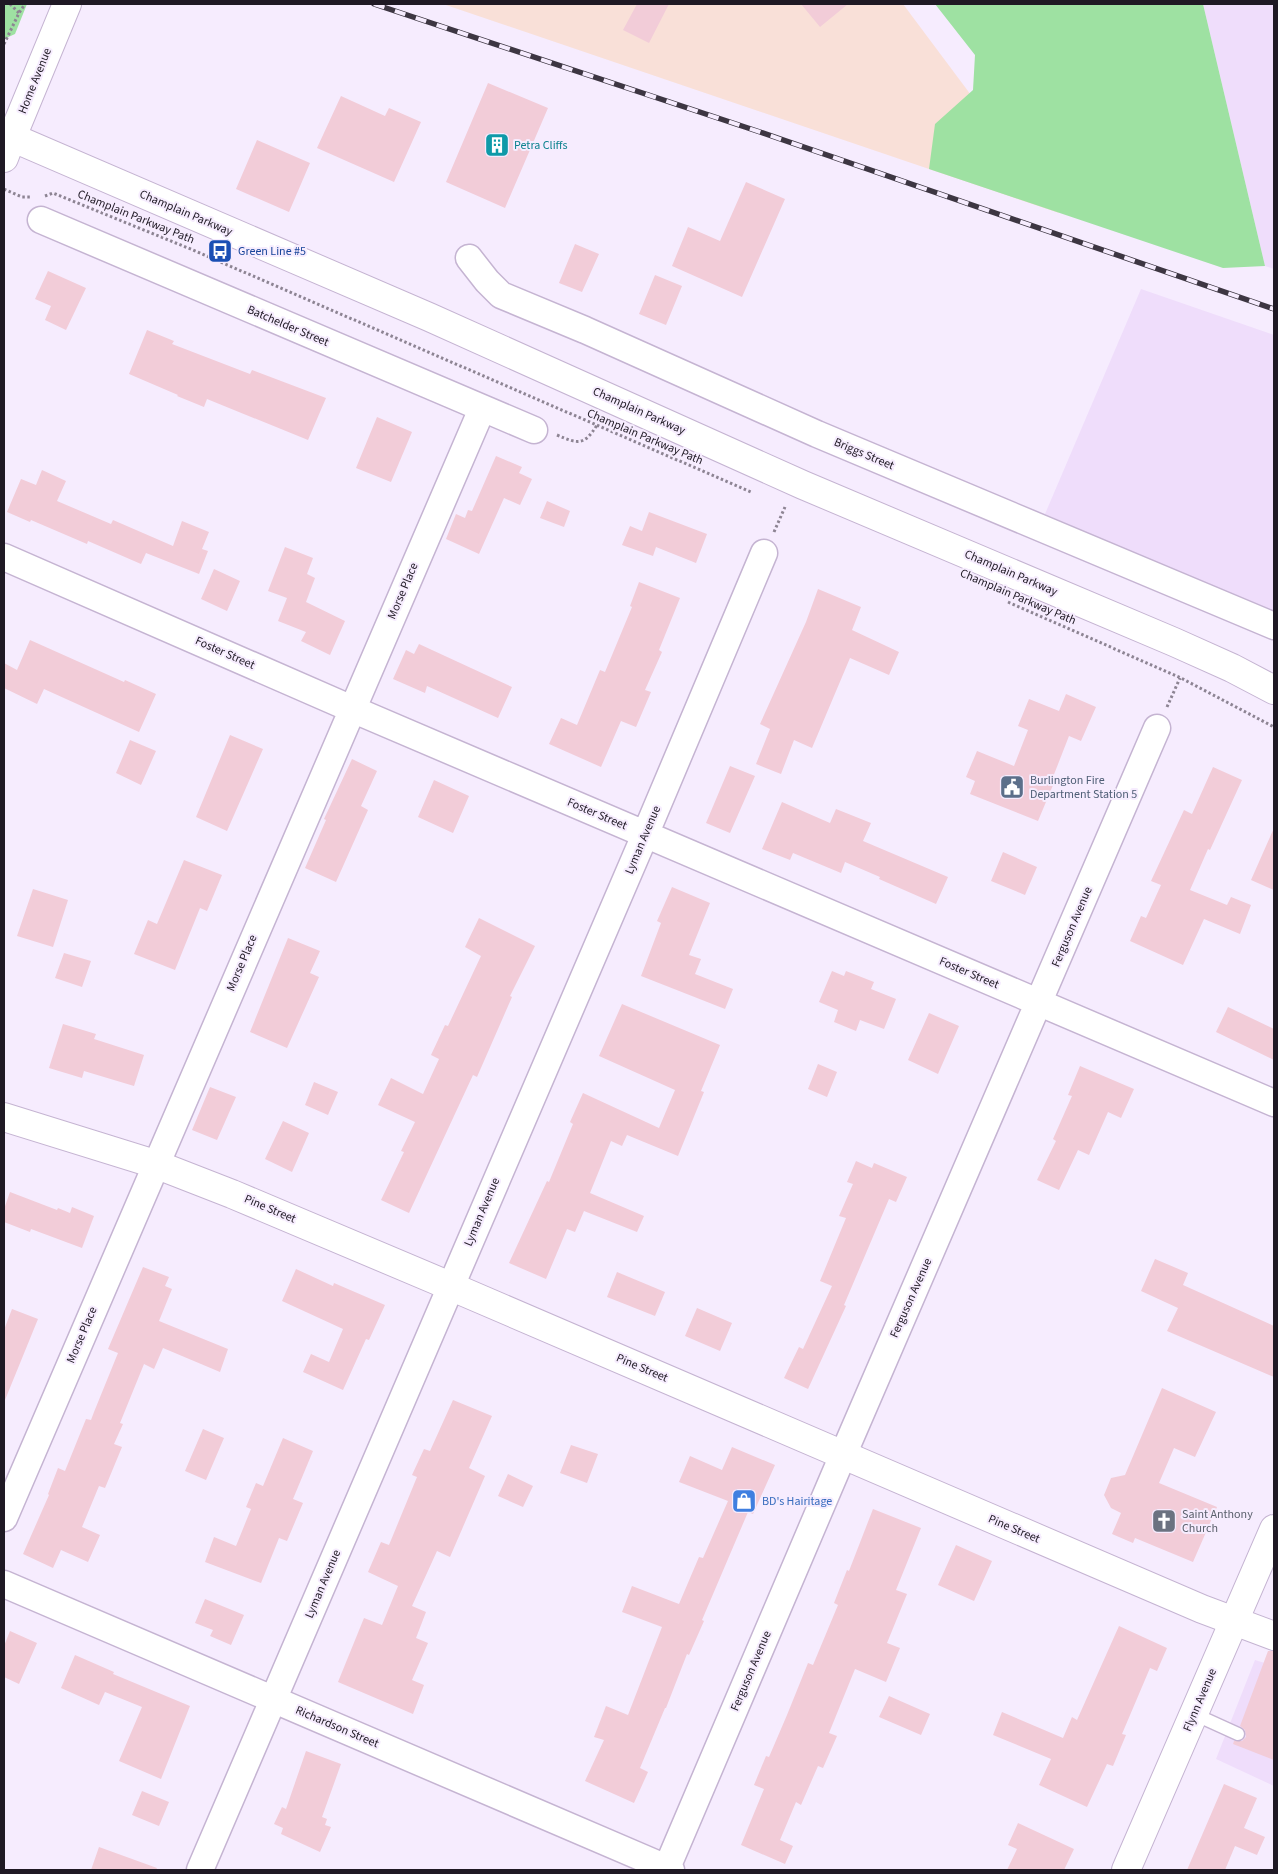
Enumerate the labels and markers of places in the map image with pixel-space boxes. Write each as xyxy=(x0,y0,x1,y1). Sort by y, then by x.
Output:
building icon: Petra Cliffs xyxy=(484,132,510,158)
place label: Petra Cliffs xyxy=(514,137,568,154)
bus stop icon: Green Line #5 xyxy=(207,238,233,264)
place label: Green Line #5 xyxy=(238,243,306,260)
place label: Burlington Fire Department Station 5 xyxy=(1030,772,1137,803)
public building icon: Burlington Fire Department Station 5 xyxy=(999,774,1025,800)
shop icon: BD's Hairitage xyxy=(731,1488,757,1514)
place label: BD's Hairitage xyxy=(762,1493,832,1510)
place label: Saint Anthony Church xyxy=(1182,1506,1253,1537)
church icon: Saint Anthony Church xyxy=(1151,1508,1177,1534)

